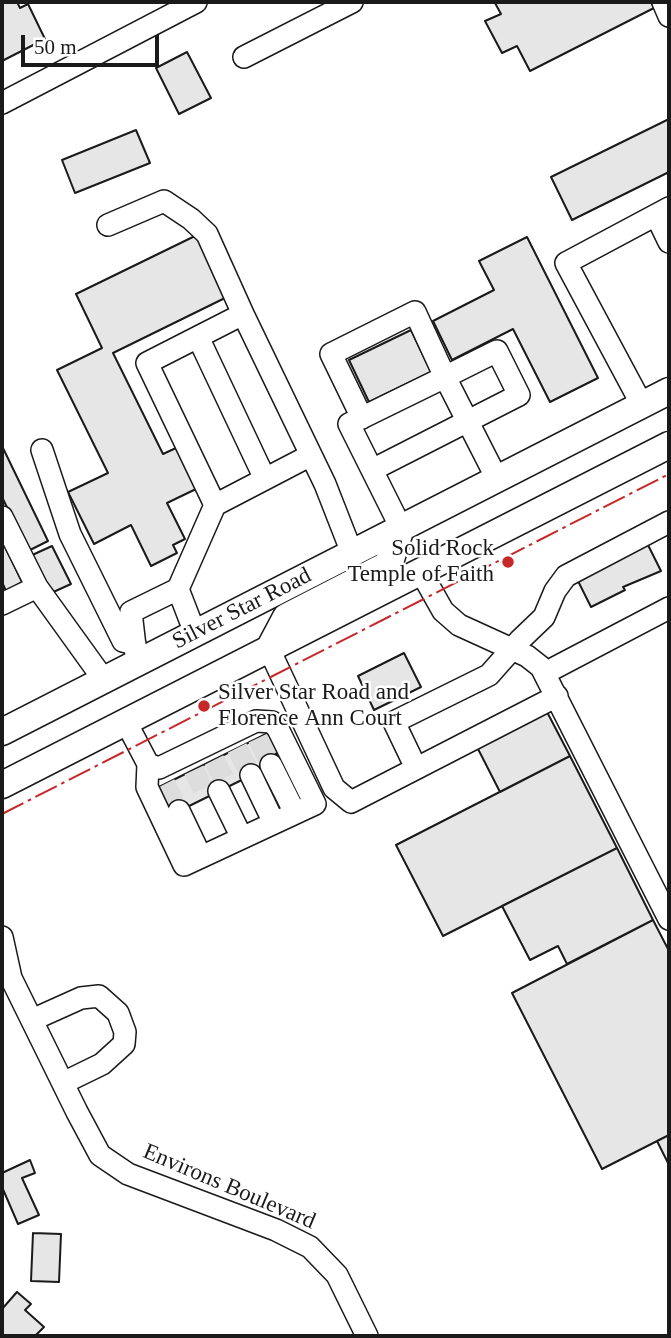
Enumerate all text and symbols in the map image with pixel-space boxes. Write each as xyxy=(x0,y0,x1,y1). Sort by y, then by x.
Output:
scale bar xyxy=(24,21,163,65)
text: 50 m xyxy=(34,35,77,59)
place label: Solid Rock Temple of Faith xyxy=(347,535,494,589)
marker: Solid Rock Temple of Faith xyxy=(500,554,516,570)
street label: Silver Star Road xyxy=(168,562,316,656)
place label: Silver Star Road and Florence Ann Court xyxy=(218,679,409,733)
marker: Silver Star Road and Florence Ann Court xyxy=(196,698,212,714)
street label: Environs Boulevard xyxy=(139,1138,319,1236)

